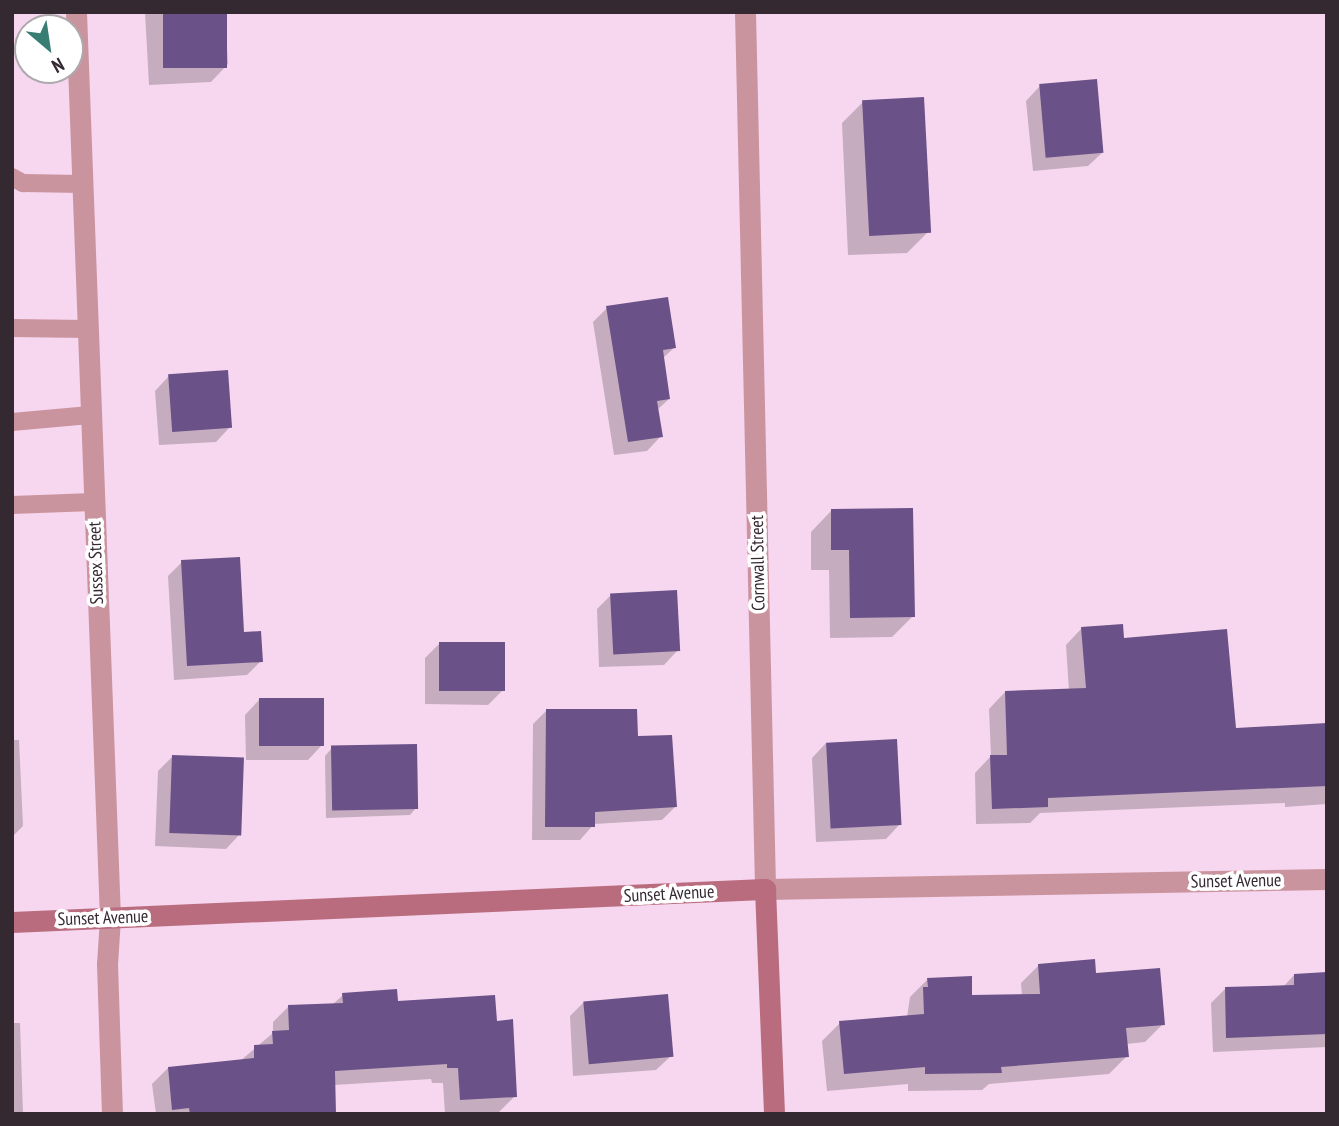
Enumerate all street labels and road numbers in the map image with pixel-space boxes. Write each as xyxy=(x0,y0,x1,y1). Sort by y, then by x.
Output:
street label: Cornwall Street xyxy=(746,515,770,611)
street label: Sussex Street xyxy=(84,521,108,605)
street label: Sunset Avenue xyxy=(1190,869,1282,893)
street label: Sunset Avenue xyxy=(623,881,715,907)
street label: Sunset Avenue xyxy=(57,906,149,930)

